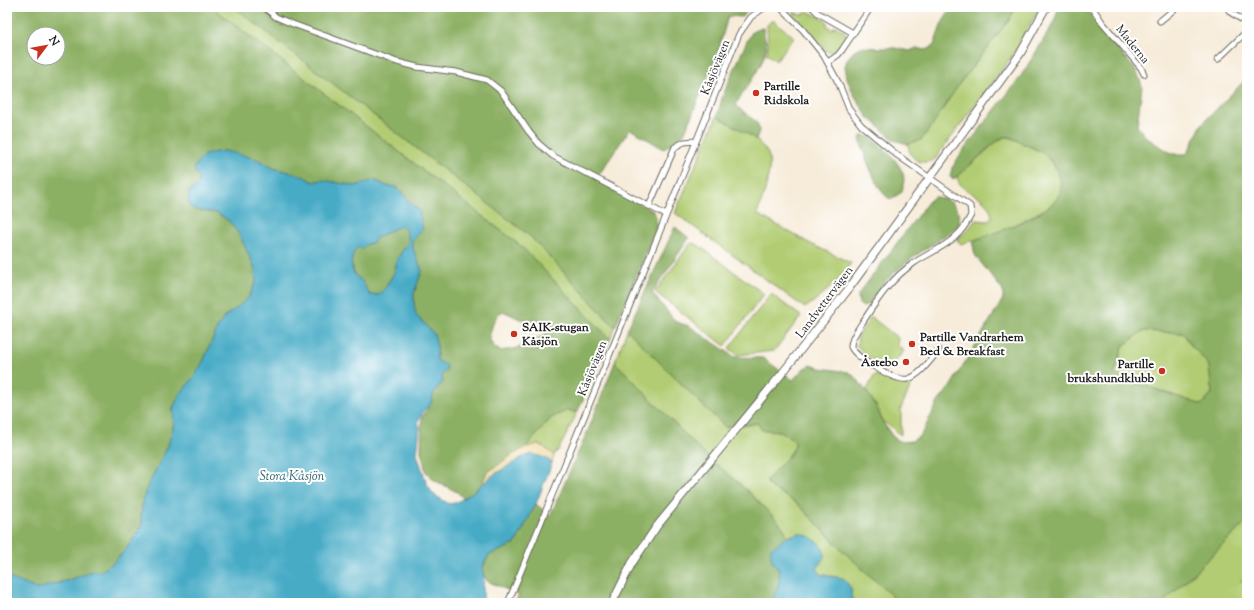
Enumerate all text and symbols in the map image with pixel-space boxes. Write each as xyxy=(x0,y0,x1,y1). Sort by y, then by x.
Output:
street label: Maderna xyxy=(1111,21,1154,68)
north arrow xyxy=(26,26,66,66)
text: N xyxy=(44,32,63,49)
street label: Kåsjövägen xyxy=(697,37,735,98)
place label: Partille Ridskola xyxy=(763,78,810,110)
marker: Partille Ridskola xyxy=(751,88,761,98)
street label: Landvettervägen xyxy=(792,263,858,342)
place label: SAIK-stugan Kåsjön xyxy=(521,319,590,351)
marker: SAIK-stugan Kåsjön xyxy=(509,329,519,339)
place label: Partille Vandrarhem Bed & Breakfast xyxy=(919,329,1024,361)
street label: Kåsjövägen xyxy=(574,338,612,399)
marker: Partille Vandrarhem Bed & Breakfast xyxy=(907,339,917,349)
place label: Åstebo xyxy=(860,354,898,372)
place label: Partille brukshundklubb xyxy=(1066,356,1154,388)
marker: Åstebo xyxy=(901,357,911,367)
marker: Partille brukshundklubb xyxy=(1157,366,1167,376)
water label: Stora Kåsjön xyxy=(260,468,325,486)

